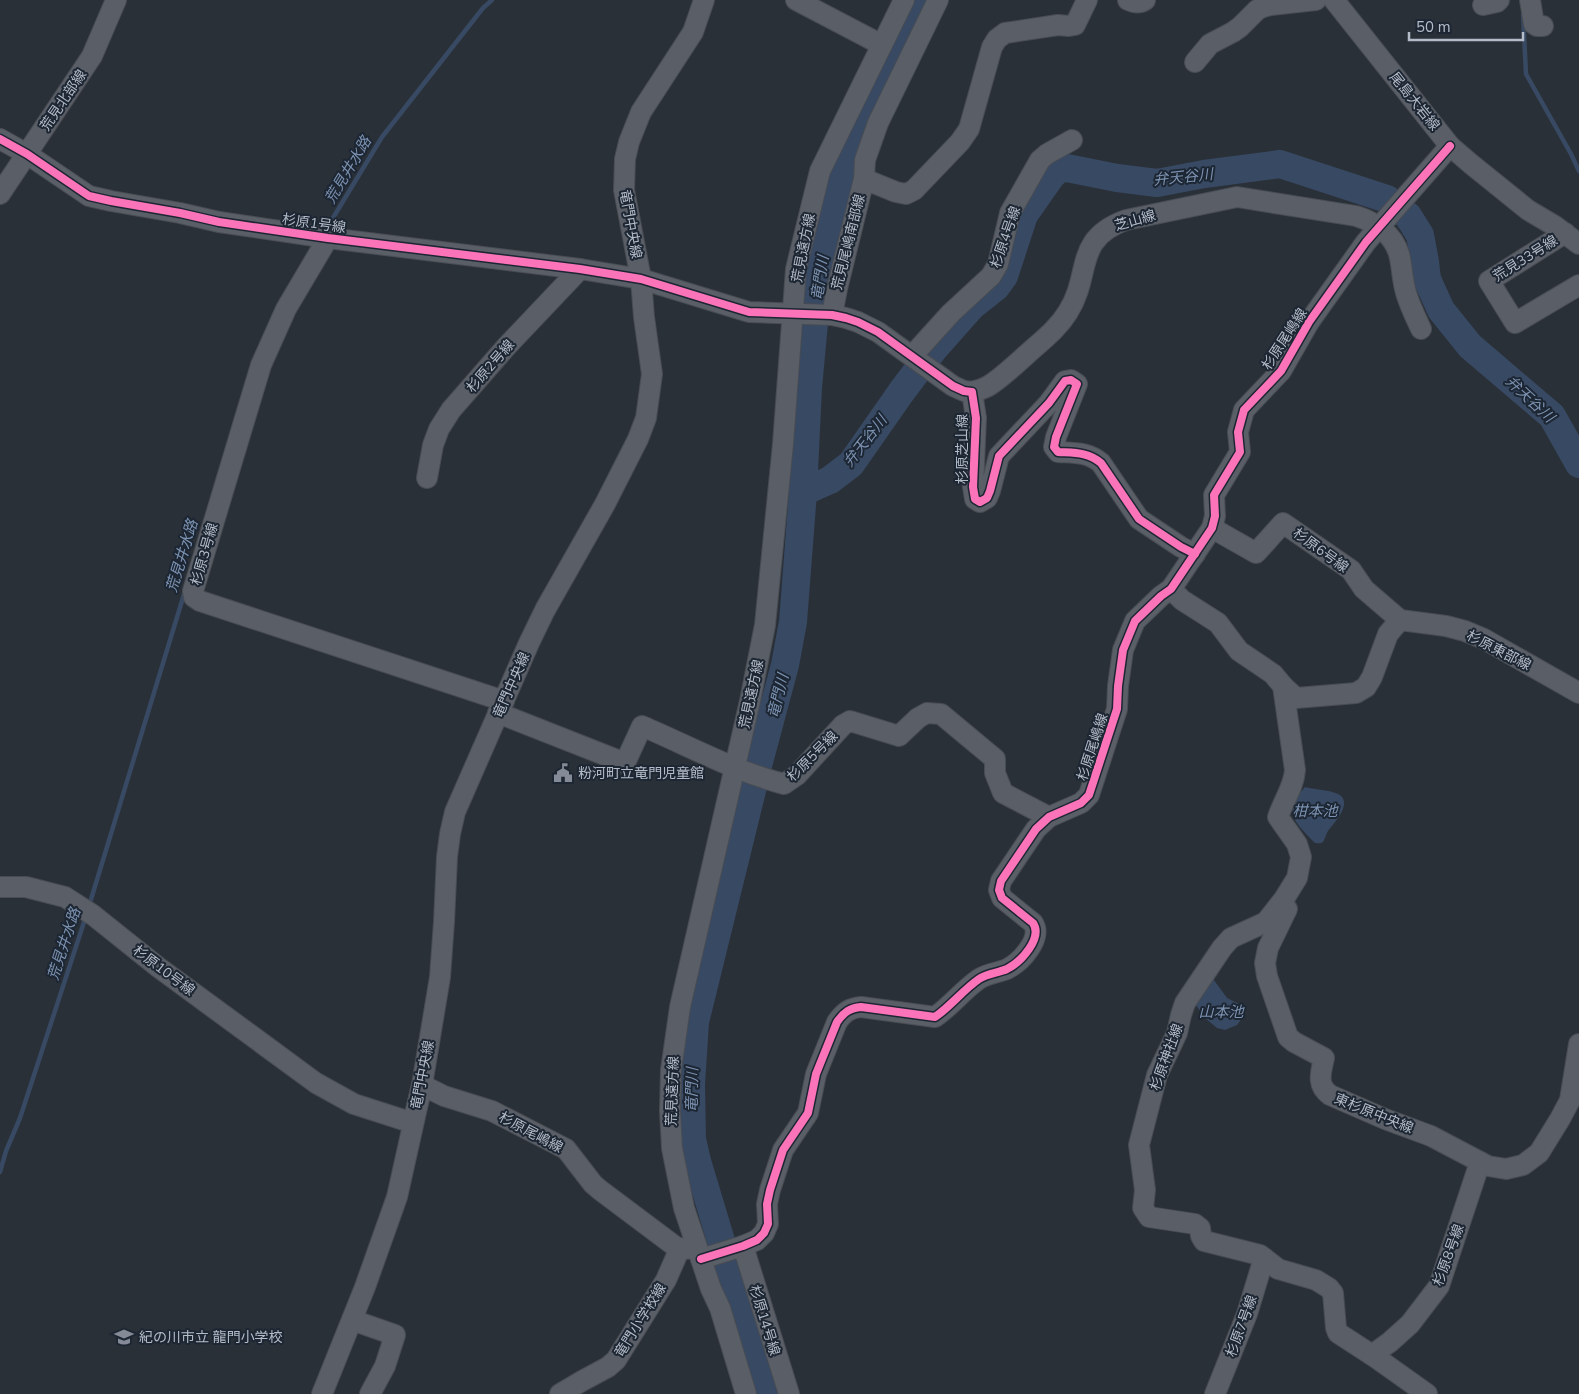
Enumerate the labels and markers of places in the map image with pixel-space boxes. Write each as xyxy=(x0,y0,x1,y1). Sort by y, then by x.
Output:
public building icon: 粉河町立竜門児童館 xyxy=(552,762,574,784)
place label: 粉河町立竜門児童館 xyxy=(578,764,704,783)
school or university icon: 紀の川市立 龍門小学校 xyxy=(113,1326,135,1348)
place label: 紀の川市立 龍門小学校 xyxy=(139,1328,283,1347)

